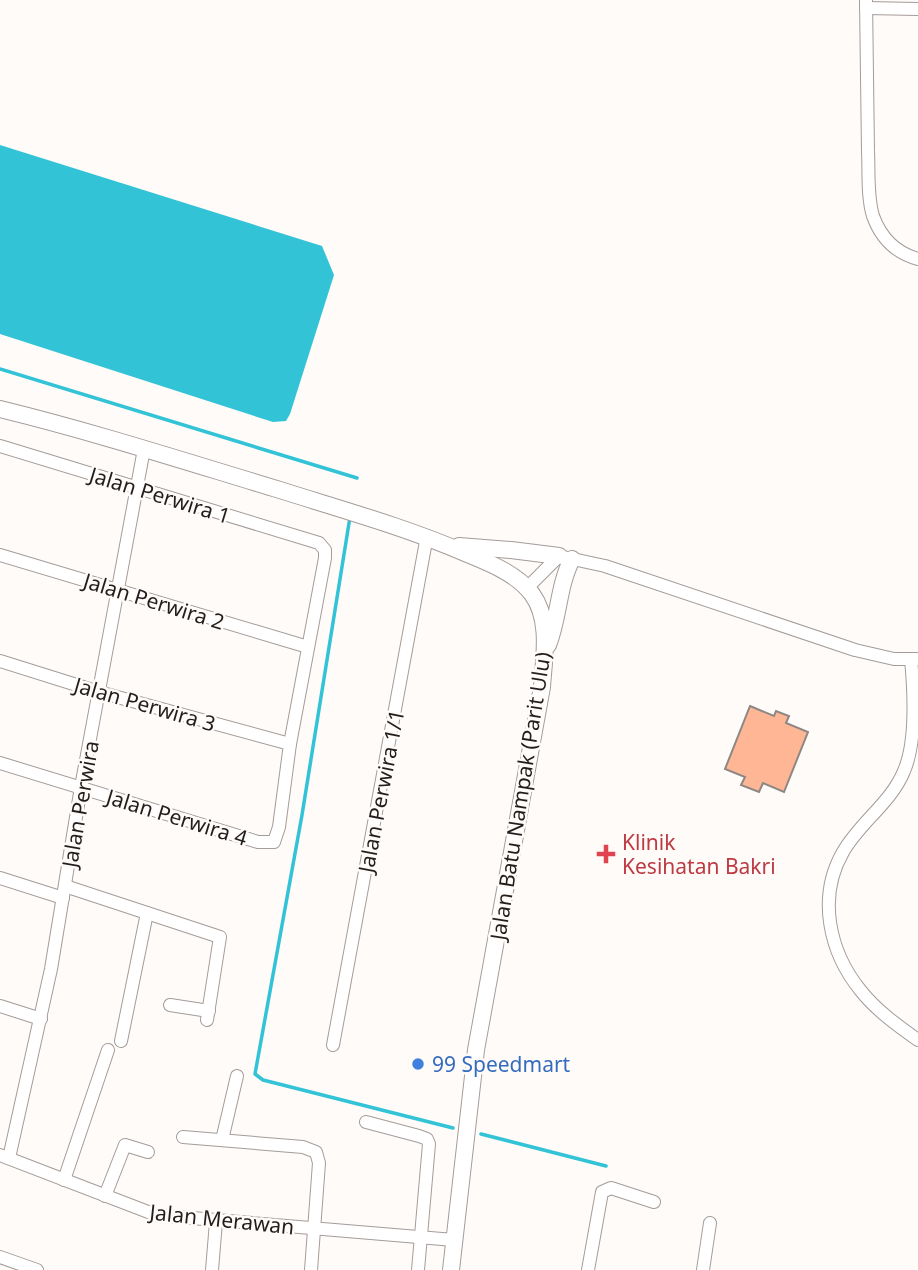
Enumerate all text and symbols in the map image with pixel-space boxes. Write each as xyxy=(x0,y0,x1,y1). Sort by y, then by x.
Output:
street label: Jalan Perwira 1 xyxy=(84,460,234,530)
street label: Jalan Perwira 2 xyxy=(78,566,228,636)
street label: Jalan Batu Nampak (Parit Ulu) xyxy=(483,650,557,944)
street label: Jalan Perwira 3 xyxy=(69,670,219,738)
street label: Jalan Perwira 1/1 xyxy=(351,707,411,877)
street label: Jalan Perwira xyxy=(55,738,105,872)
street label: Jalan Perwira 4 xyxy=(101,782,251,852)
place label: Klinik Kesihatan Bakri xyxy=(622,828,776,880)
marker: Klinik Kesihatan Bakri xyxy=(596,844,616,864)
place label: 99 Speedmart xyxy=(432,1050,571,1078)
marker: 99 Speedmart xyxy=(410,1056,426,1072)
street label: Jalan Merawan xyxy=(146,1197,296,1241)

